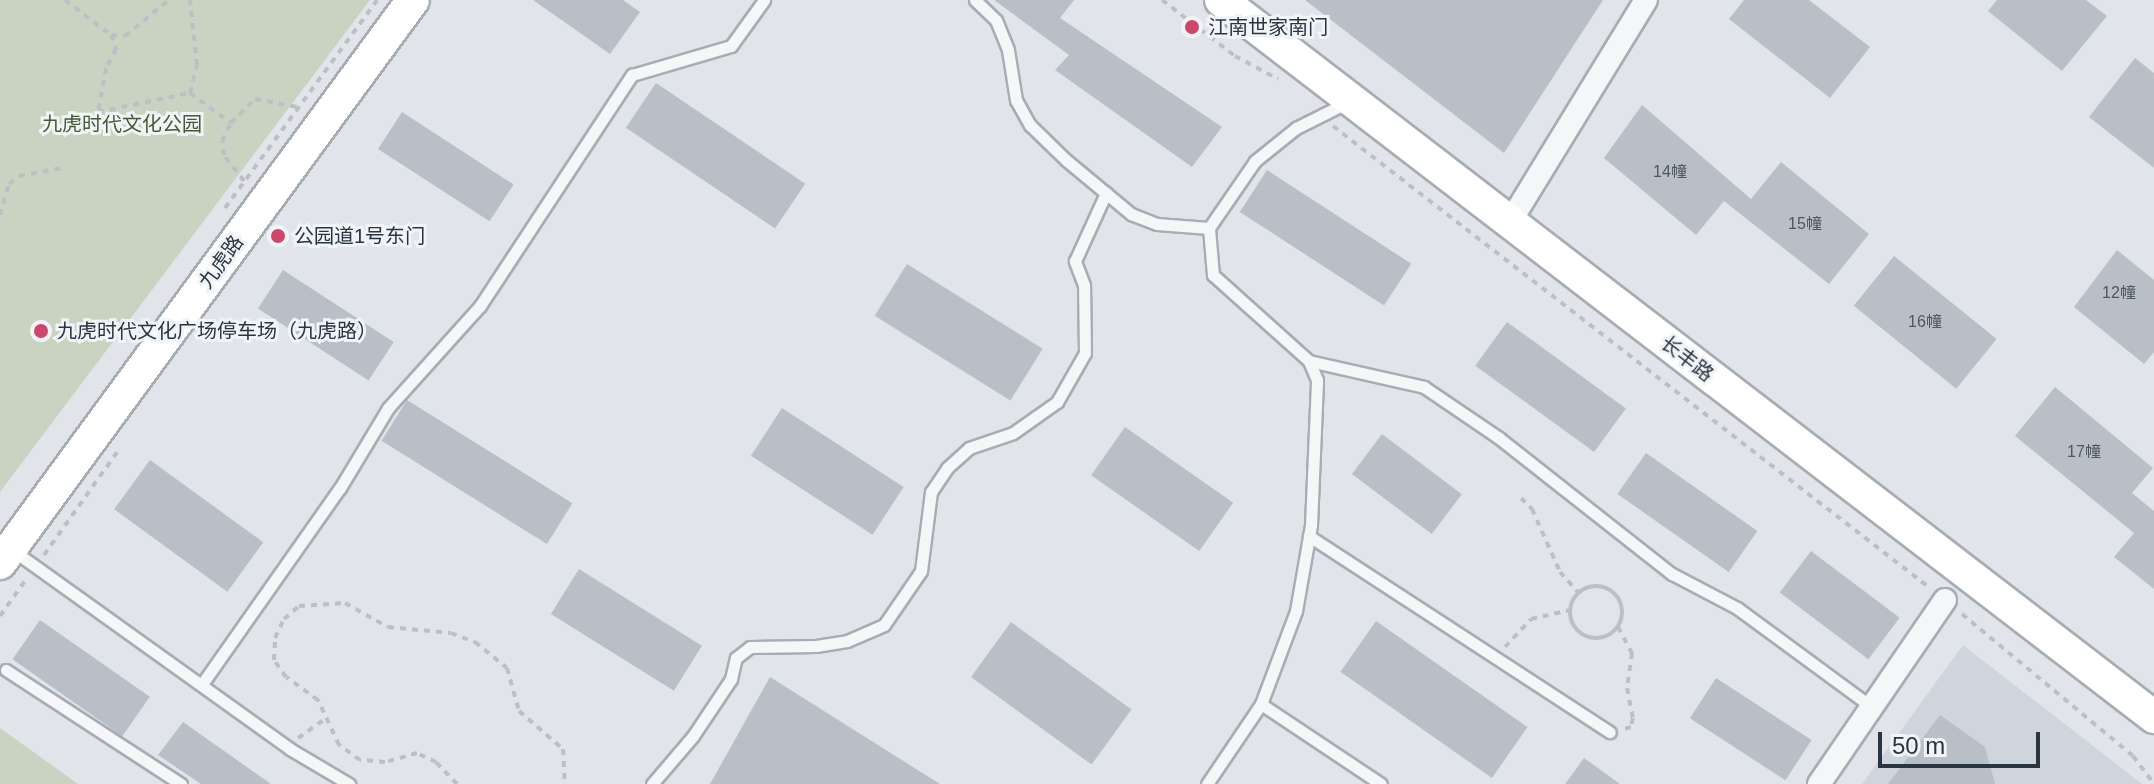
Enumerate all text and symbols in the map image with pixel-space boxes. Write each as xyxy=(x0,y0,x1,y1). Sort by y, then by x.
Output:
place label: 江南世家南门 xyxy=(1208,15,1328,39)
marker: 江南世家南门 xyxy=(1183,18,1201,36)
park label: 九虎时代文化公园 xyxy=(42,112,202,136)
house number: 14幢 xyxy=(1653,162,1687,182)
house number: 15幢 xyxy=(1788,214,1822,234)
place label: 公园道1号东门 xyxy=(294,224,425,248)
marker: 公园道1号东门 xyxy=(269,227,287,245)
street label: 九虎路 xyxy=(194,231,248,293)
house number: 12幢 xyxy=(2102,283,2136,303)
house number: 16幢 xyxy=(1908,312,1942,332)
place label: 九虎时代文化广场停车场（九虎路） xyxy=(57,319,377,343)
marker: 九虎时代文化广场停车场（九虎路） xyxy=(32,322,50,340)
street label: 长丰路 xyxy=(1656,331,1718,387)
house number: 17幢 xyxy=(2067,442,2101,462)
scale bar xyxy=(1882,716,2044,766)
text: 50 m xyxy=(1892,732,1945,759)

